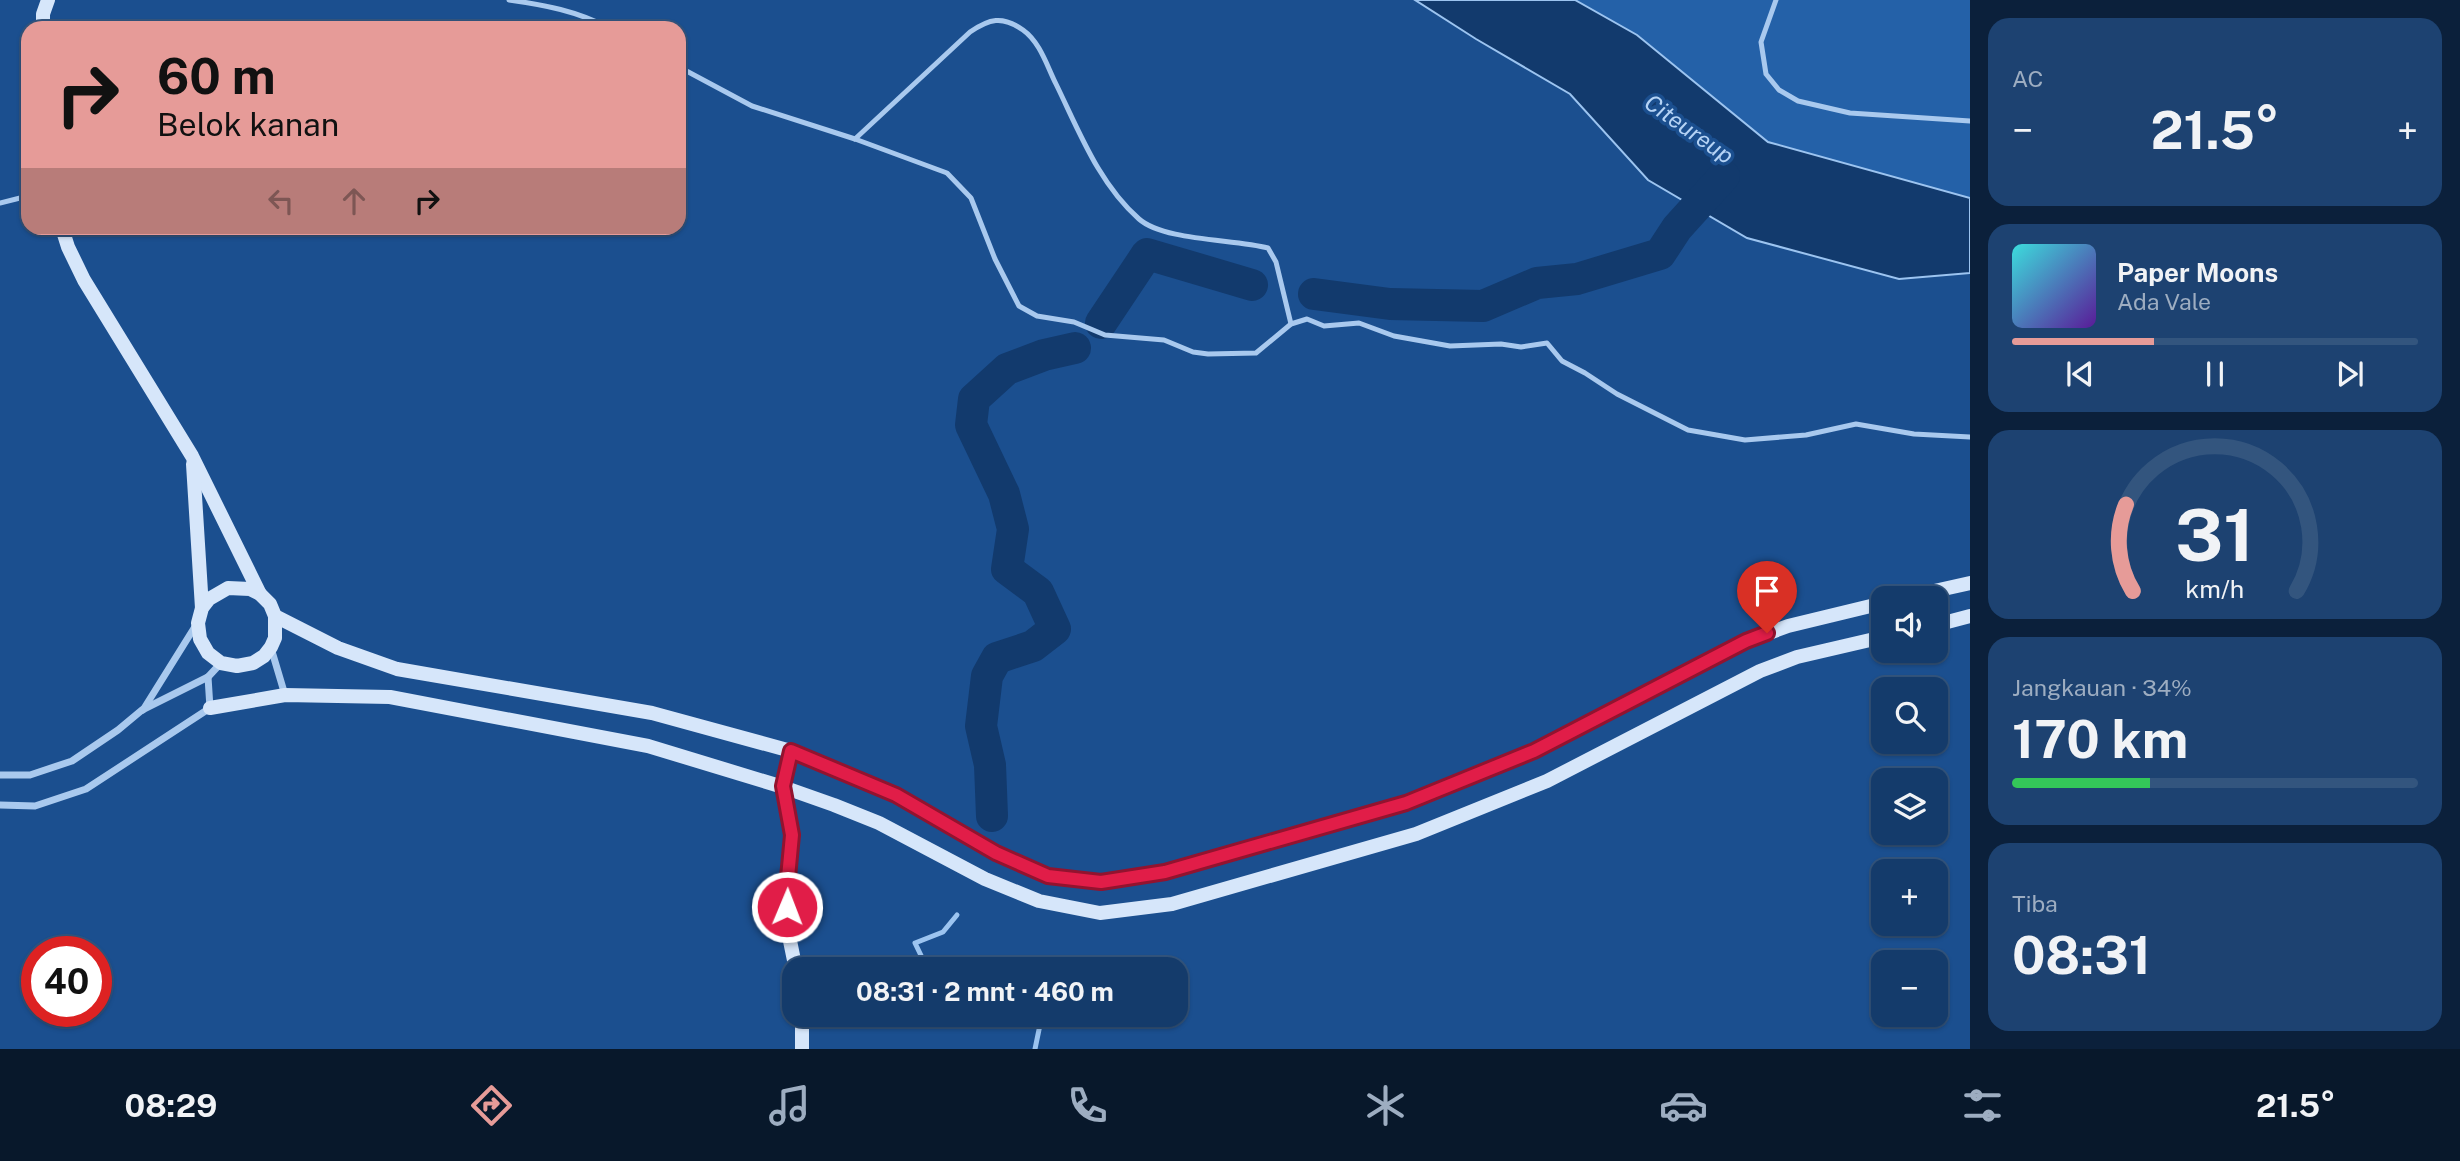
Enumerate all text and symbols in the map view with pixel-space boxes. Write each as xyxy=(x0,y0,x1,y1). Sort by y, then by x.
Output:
text: 60 m xyxy=(157,47,276,105)
icon: right xyxy=(42,49,133,140)
text: AC xyxy=(2012,65,2043,92)
water label: Citeureup xyxy=(1640,88,1739,169)
text: 21.5° xyxy=(2150,100,2280,161)
text: Belok kanan xyxy=(157,106,339,143)
text: − xyxy=(2012,108,2033,153)
text: + xyxy=(2397,108,2418,153)
icon: left xyxy=(262,182,300,220)
icon: ahead xyxy=(335,182,373,220)
icon: right xyxy=(408,182,446,220)
text: Paper Moons xyxy=(2117,257,2278,288)
text: Ada Vale xyxy=(2117,288,2211,315)
icon: previous xyxy=(2061,355,2099,393)
icon: pause xyxy=(2196,355,2234,393)
icon: next xyxy=(2331,355,2369,393)
text: 31 xyxy=(2175,492,2255,577)
pin xyxy=(1737,561,1797,633)
icon: arrive xyxy=(1748,572,1786,610)
text: km/h xyxy=(2186,573,2244,603)
map controls xyxy=(1871,586,1948,1027)
button: sound xyxy=(1871,586,1948,663)
text: Jangkauan · 34% xyxy=(2012,674,2192,701)
button: search xyxy=(1871,677,1948,754)
text: 170 km xyxy=(2012,709,2188,770)
button: layers xyxy=(1871,768,1948,845)
button: + xyxy=(1871,859,1948,936)
position arrow xyxy=(750,870,824,944)
text: Tiba xyxy=(2012,890,2058,917)
text: 08:31 xyxy=(2012,925,2151,986)
speed limit sign: 40 xyxy=(21,936,112,1027)
button: − xyxy=(1871,950,1948,1027)
text: 08:31 · 2 mnt · 460 m xyxy=(856,976,1114,1007)
icon: directions xyxy=(467,1081,516,1130)
icon: music xyxy=(765,1081,814,1130)
icon: phone xyxy=(1063,1081,1112,1130)
icon: climate xyxy=(1361,1081,1410,1130)
icon: car xyxy=(1659,1081,1708,1130)
icon: filters xyxy=(1958,1081,2007,1130)
text: 08:29 xyxy=(125,1087,217,1124)
text: 21.5° xyxy=(2256,1087,2335,1124)

